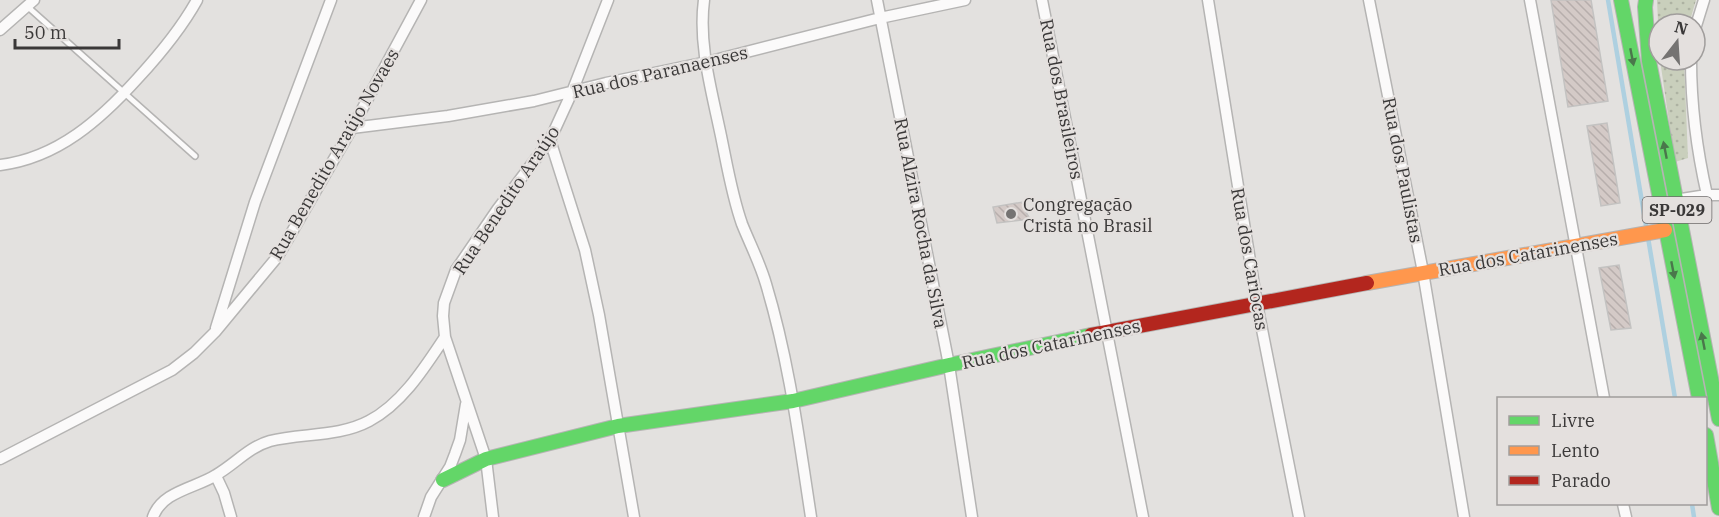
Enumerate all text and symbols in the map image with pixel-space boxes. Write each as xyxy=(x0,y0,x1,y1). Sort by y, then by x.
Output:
scale bar xyxy=(15,12,118,50)
north arrow xyxy=(1647,12,1707,72)
text: N xyxy=(1672,16,1690,39)
street label: Rua dos Brasileiros xyxy=(1035,17,1089,181)
text: 50 m xyxy=(24,21,67,44)
street label: Rua dos Paranaenses xyxy=(570,41,750,103)
street label: Rua Benedito Araújo Novaes xyxy=(264,44,404,264)
one-way arrow xyxy=(1628,48,1637,67)
street label: Rua dos Paulistas xyxy=(1378,95,1428,245)
street label: Rua Alzira Rocha da Silva xyxy=(889,116,953,330)
street label: Rua Benedito Araújo xyxy=(448,121,564,279)
one-way arrow xyxy=(1661,140,1670,159)
street label: Rua dos Cariocas xyxy=(1226,186,1274,332)
place label: Congregação Cristã no Brasil xyxy=(1023,193,1153,237)
road number: SP-029 xyxy=(1642,197,1712,223)
marker: Congregação Cristã no Brasil xyxy=(1004,207,1018,221)
street label: Rua dos Catarinenses xyxy=(1436,227,1620,281)
one-way arrow xyxy=(1669,260,1678,279)
street label: Rua dos Catarinenses xyxy=(960,314,1142,374)
one-way arrow xyxy=(1698,332,1707,351)
legend xyxy=(1497,397,1707,505)
text: Livre xyxy=(1551,409,1595,432)
text: Lento xyxy=(1551,439,1599,462)
text: Parado xyxy=(1551,469,1611,492)

